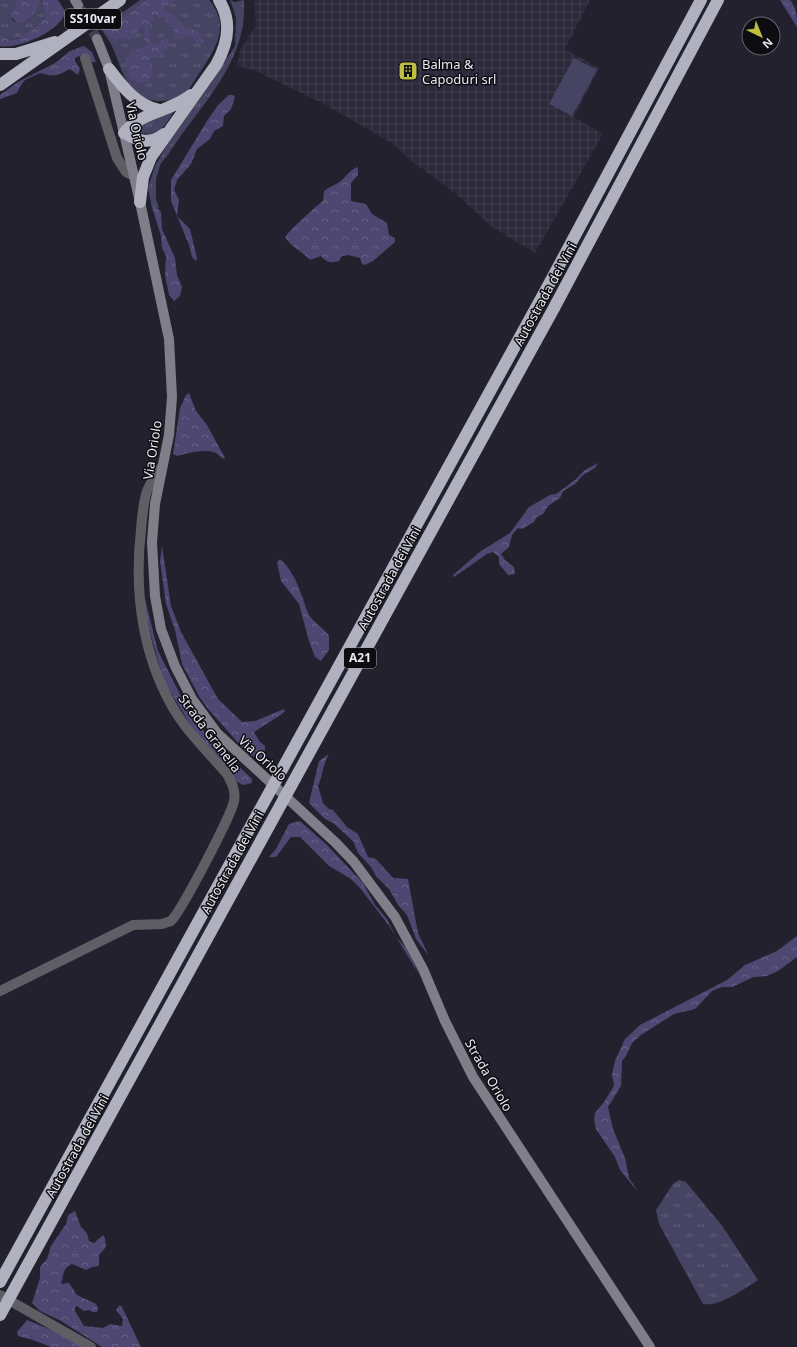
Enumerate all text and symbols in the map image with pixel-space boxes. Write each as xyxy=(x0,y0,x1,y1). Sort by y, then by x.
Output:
road number: SS10var xyxy=(65,9,121,29)
north arrow xyxy=(741,16,781,56)
text: N xyxy=(760,35,777,52)
place label: Balma & Capoduri srl xyxy=(422,55,496,88)
building icon: Balma & Capoduri srl xyxy=(397,60,419,82)
street label: Via Oriolo xyxy=(122,100,153,162)
street label: Autostrada dei Vini xyxy=(509,239,581,349)
street label: Via Oriolo xyxy=(138,419,166,481)
street label: Autostrada dei Vini xyxy=(353,523,425,633)
road number: A21 xyxy=(344,648,376,668)
street label: Strada Granella xyxy=(174,690,246,776)
street label: Via Oriolo xyxy=(235,731,291,785)
street label: Autostrada dei Vini xyxy=(196,807,268,917)
street label: Strada Oriolo xyxy=(461,1035,517,1115)
street label: Autostrada dei Vini xyxy=(41,1091,113,1201)

